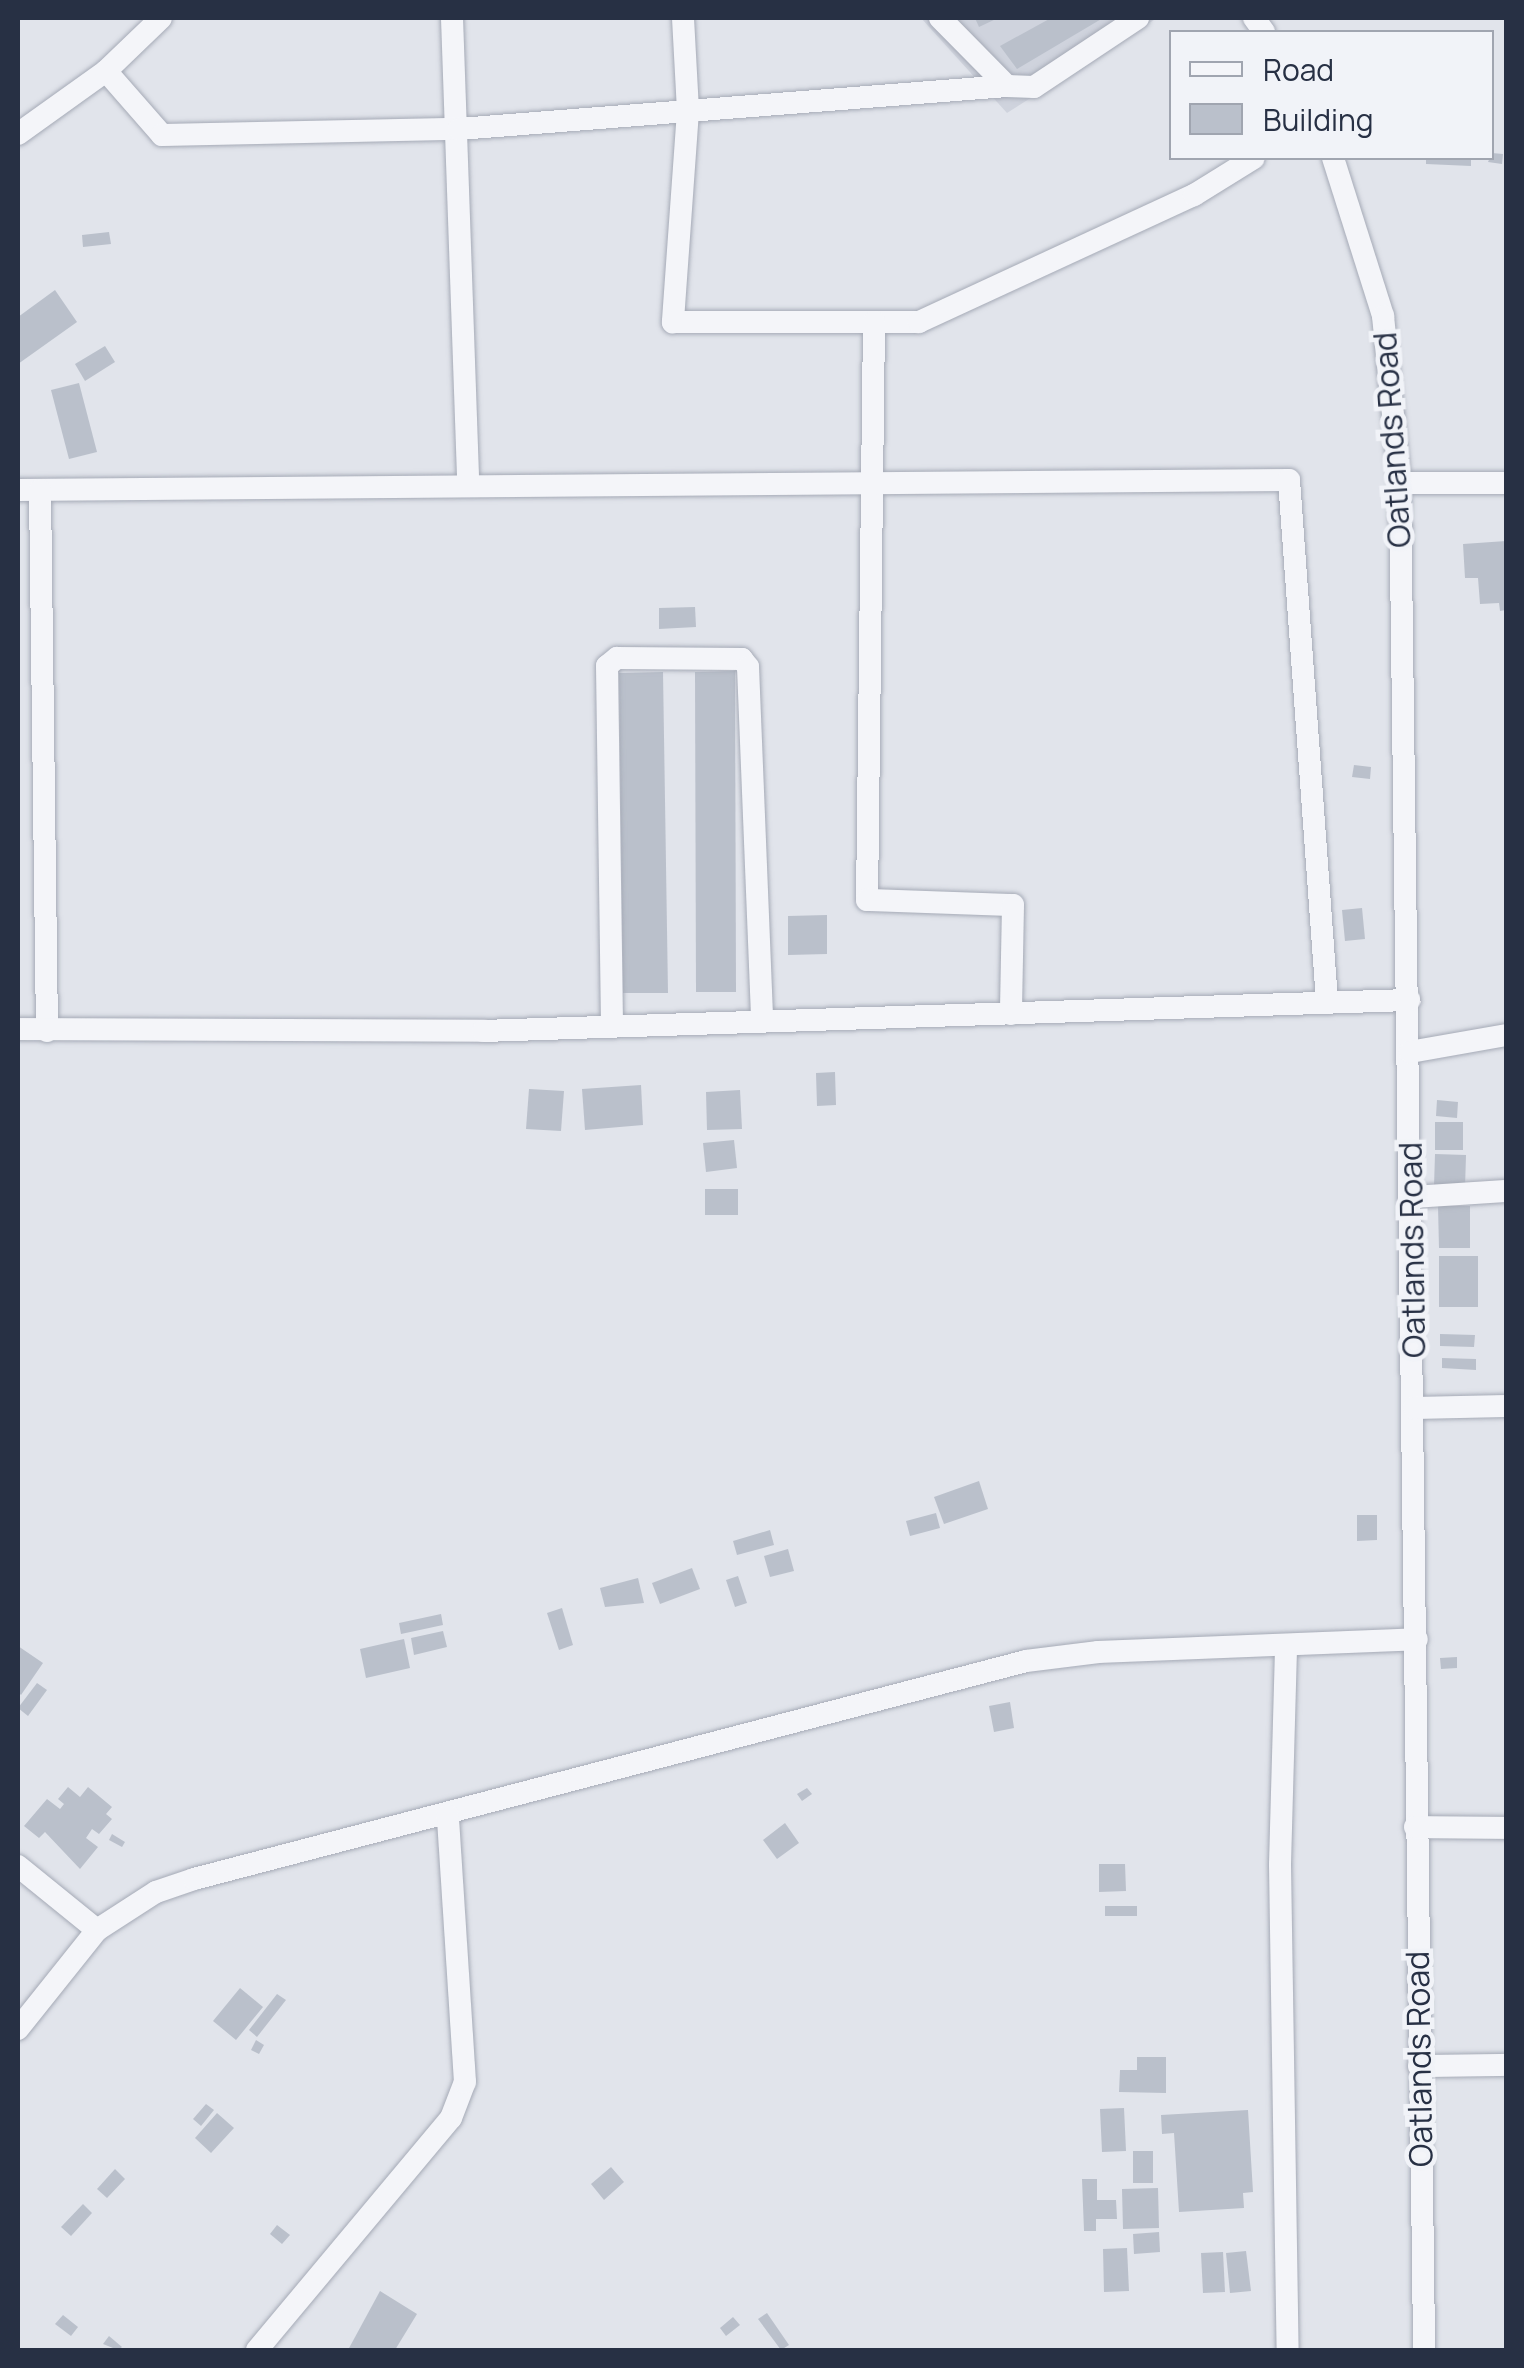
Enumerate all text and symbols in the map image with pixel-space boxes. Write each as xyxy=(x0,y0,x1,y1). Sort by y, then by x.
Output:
legend xyxy=(1169,30,1494,160)
text: Road xyxy=(1263,49,1334,90)
text: Building xyxy=(1263,99,1374,140)
street label: Oatlands Road xyxy=(1365,331,1419,549)
street label: Oatlands Road xyxy=(1391,1142,1433,1358)
street label: Oatlands Road xyxy=(1398,1951,1440,2167)

